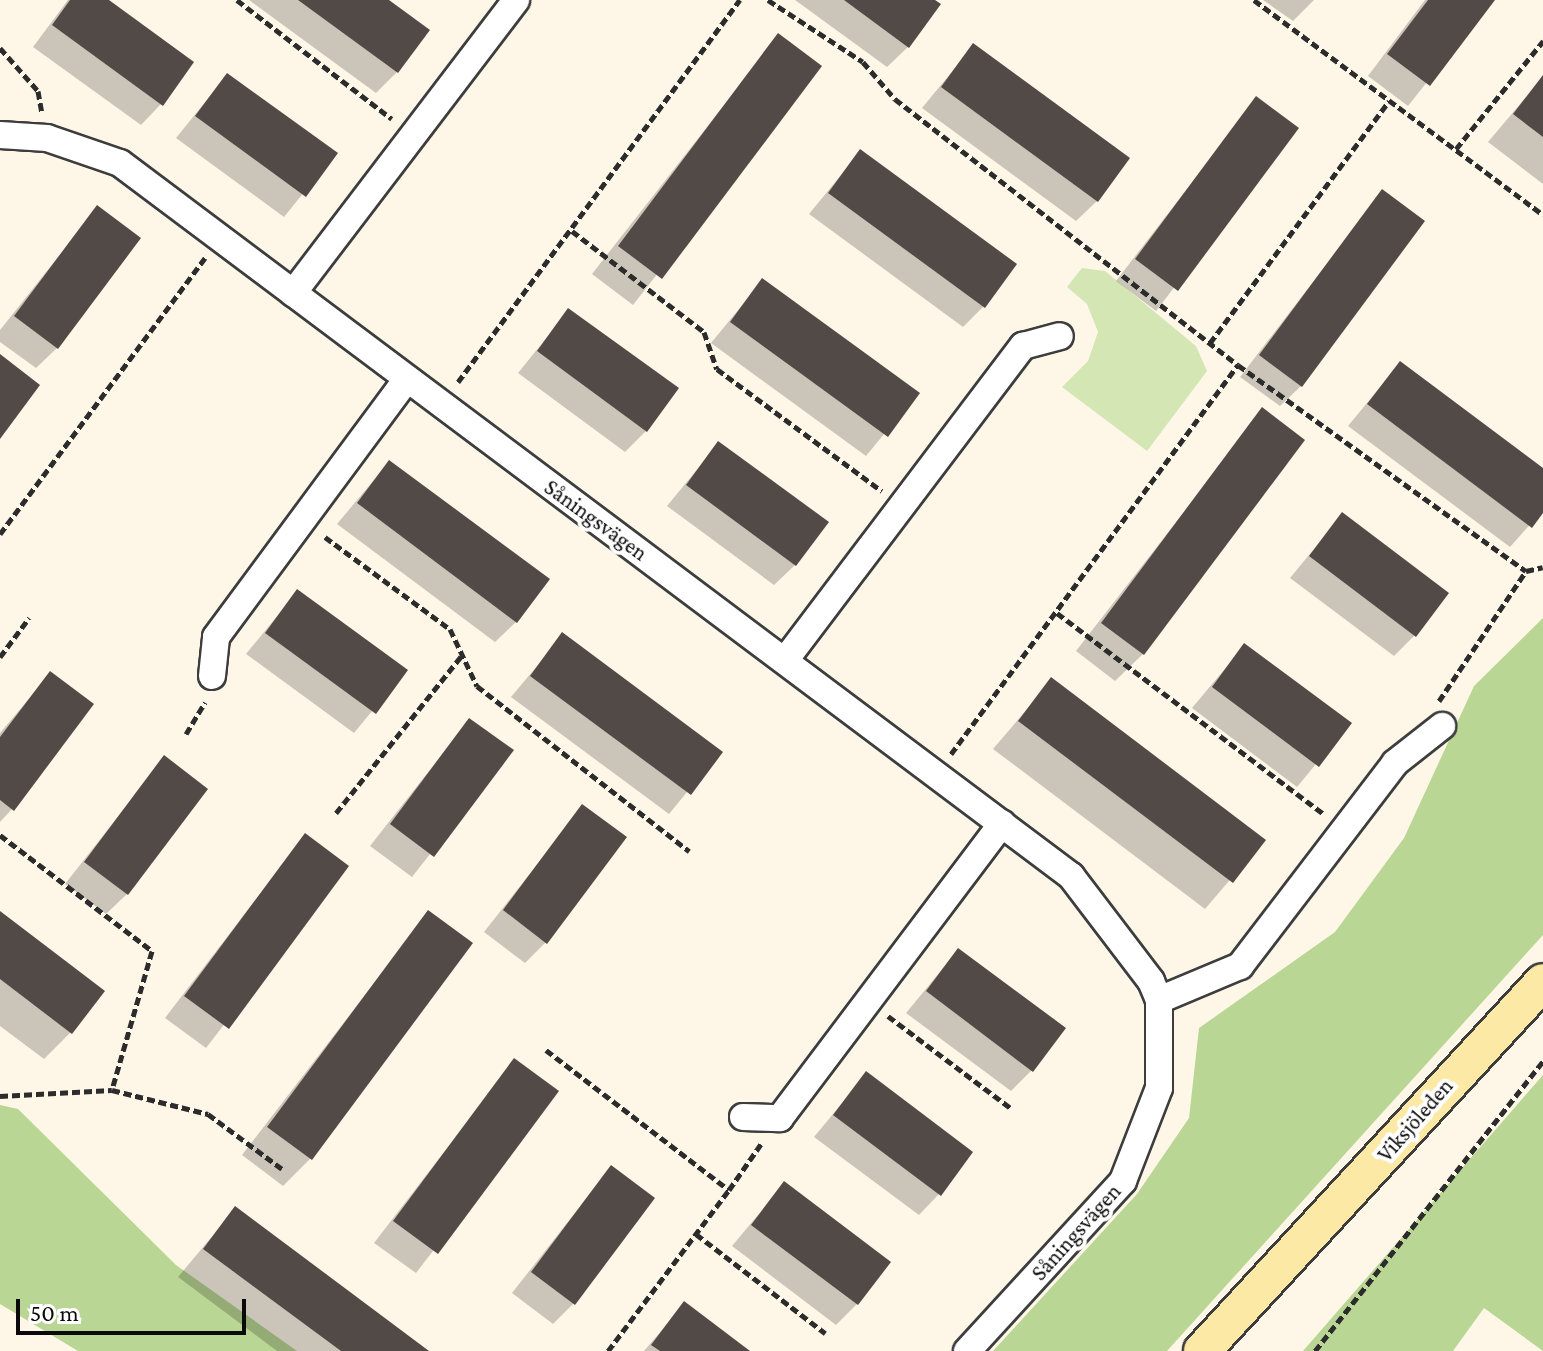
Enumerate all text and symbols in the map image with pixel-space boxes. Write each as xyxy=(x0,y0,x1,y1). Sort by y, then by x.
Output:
street label: Såningsvägen xyxy=(539,474,653,566)
street label: Viksjöleden xyxy=(1372,1073,1458,1167)
street label: Såningsvägen xyxy=(1026,1178,1126,1286)
scale bar xyxy=(20,1283,250,1333)
text: 50 m xyxy=(30,1299,79,1326)

